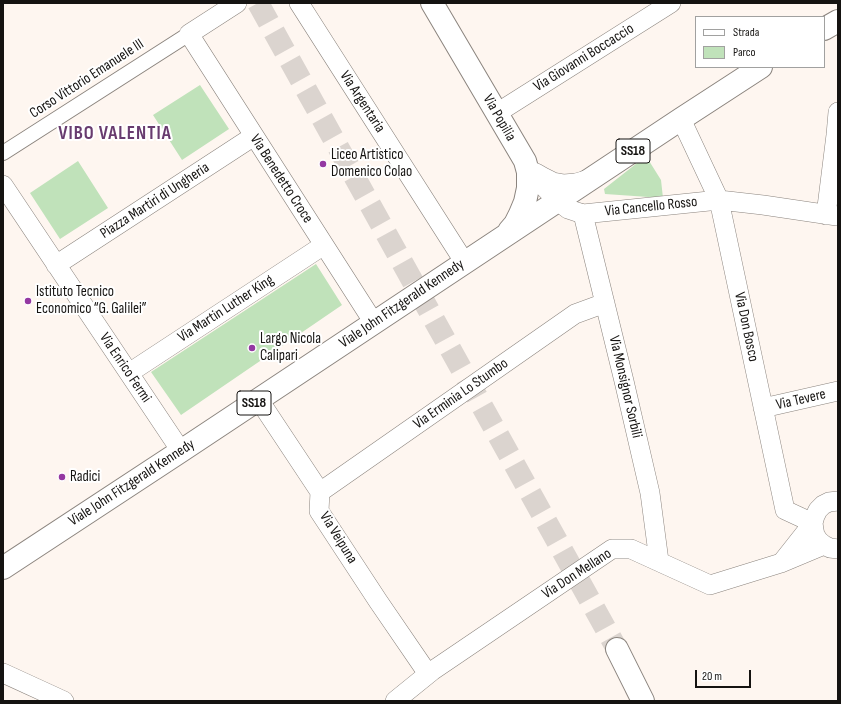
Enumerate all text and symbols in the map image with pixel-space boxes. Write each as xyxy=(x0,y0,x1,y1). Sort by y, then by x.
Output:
legend xyxy=(695,16,825,68)
street label: Via Giovanni Boccaccio xyxy=(531,20,637,96)
text: Strada xyxy=(733,25,759,40)
street label: Corso Vittorio Emanuele III xyxy=(27,35,147,123)
text: Parco xyxy=(733,45,756,60)
street label: Via Argentaria xyxy=(335,68,389,136)
street label: Via Popilia xyxy=(478,91,520,145)
district label: VIBO VALENTIA xyxy=(58,123,172,145)
street label: Via Benedetto Croce xyxy=(246,131,316,227)
road number: SS18 xyxy=(616,139,650,163)
place label: Liceo Artistico Domenico Colao xyxy=(331,146,412,181)
street label: Piazza Martiri di Ungheria xyxy=(97,159,213,243)
marker: Liceo Artistico Domenico Colao xyxy=(318,159,328,169)
street label: Via Cancello Rosso xyxy=(604,193,698,221)
street label: Viale John Fitzgerald Kennedy xyxy=(336,256,468,352)
street label: Via Martin Luther King xyxy=(175,271,277,347)
place label: Istituto Tecnico Economico “G. Galilei” xyxy=(36,283,147,318)
street label: Via Don Bosco xyxy=(730,291,762,363)
marker: Istituto Tecnico Economico “G. Galilei” xyxy=(23,296,33,306)
street label: Via Enrico Fermi xyxy=(95,330,155,406)
place label: Largo Nicola Calipari xyxy=(260,330,321,365)
street label: Via Monsignor Sorbili xyxy=(604,334,646,440)
marker: Largo Nicola Calipari xyxy=(247,343,257,353)
street label: Via Erminia Lo Stumbo xyxy=(410,355,512,433)
street label: Via Tevere xyxy=(774,386,828,414)
road number: SS18 xyxy=(237,391,271,415)
street label: Viale John Fitzgerald Kennedy xyxy=(66,436,198,530)
place label: Radici xyxy=(70,468,100,486)
marker: Radici xyxy=(57,472,67,482)
street label: Via Veipuna xyxy=(315,509,361,567)
street label: Via Don Mellano xyxy=(539,545,615,603)
scale bar xyxy=(697,662,753,688)
text: 20 m xyxy=(702,669,722,684)

